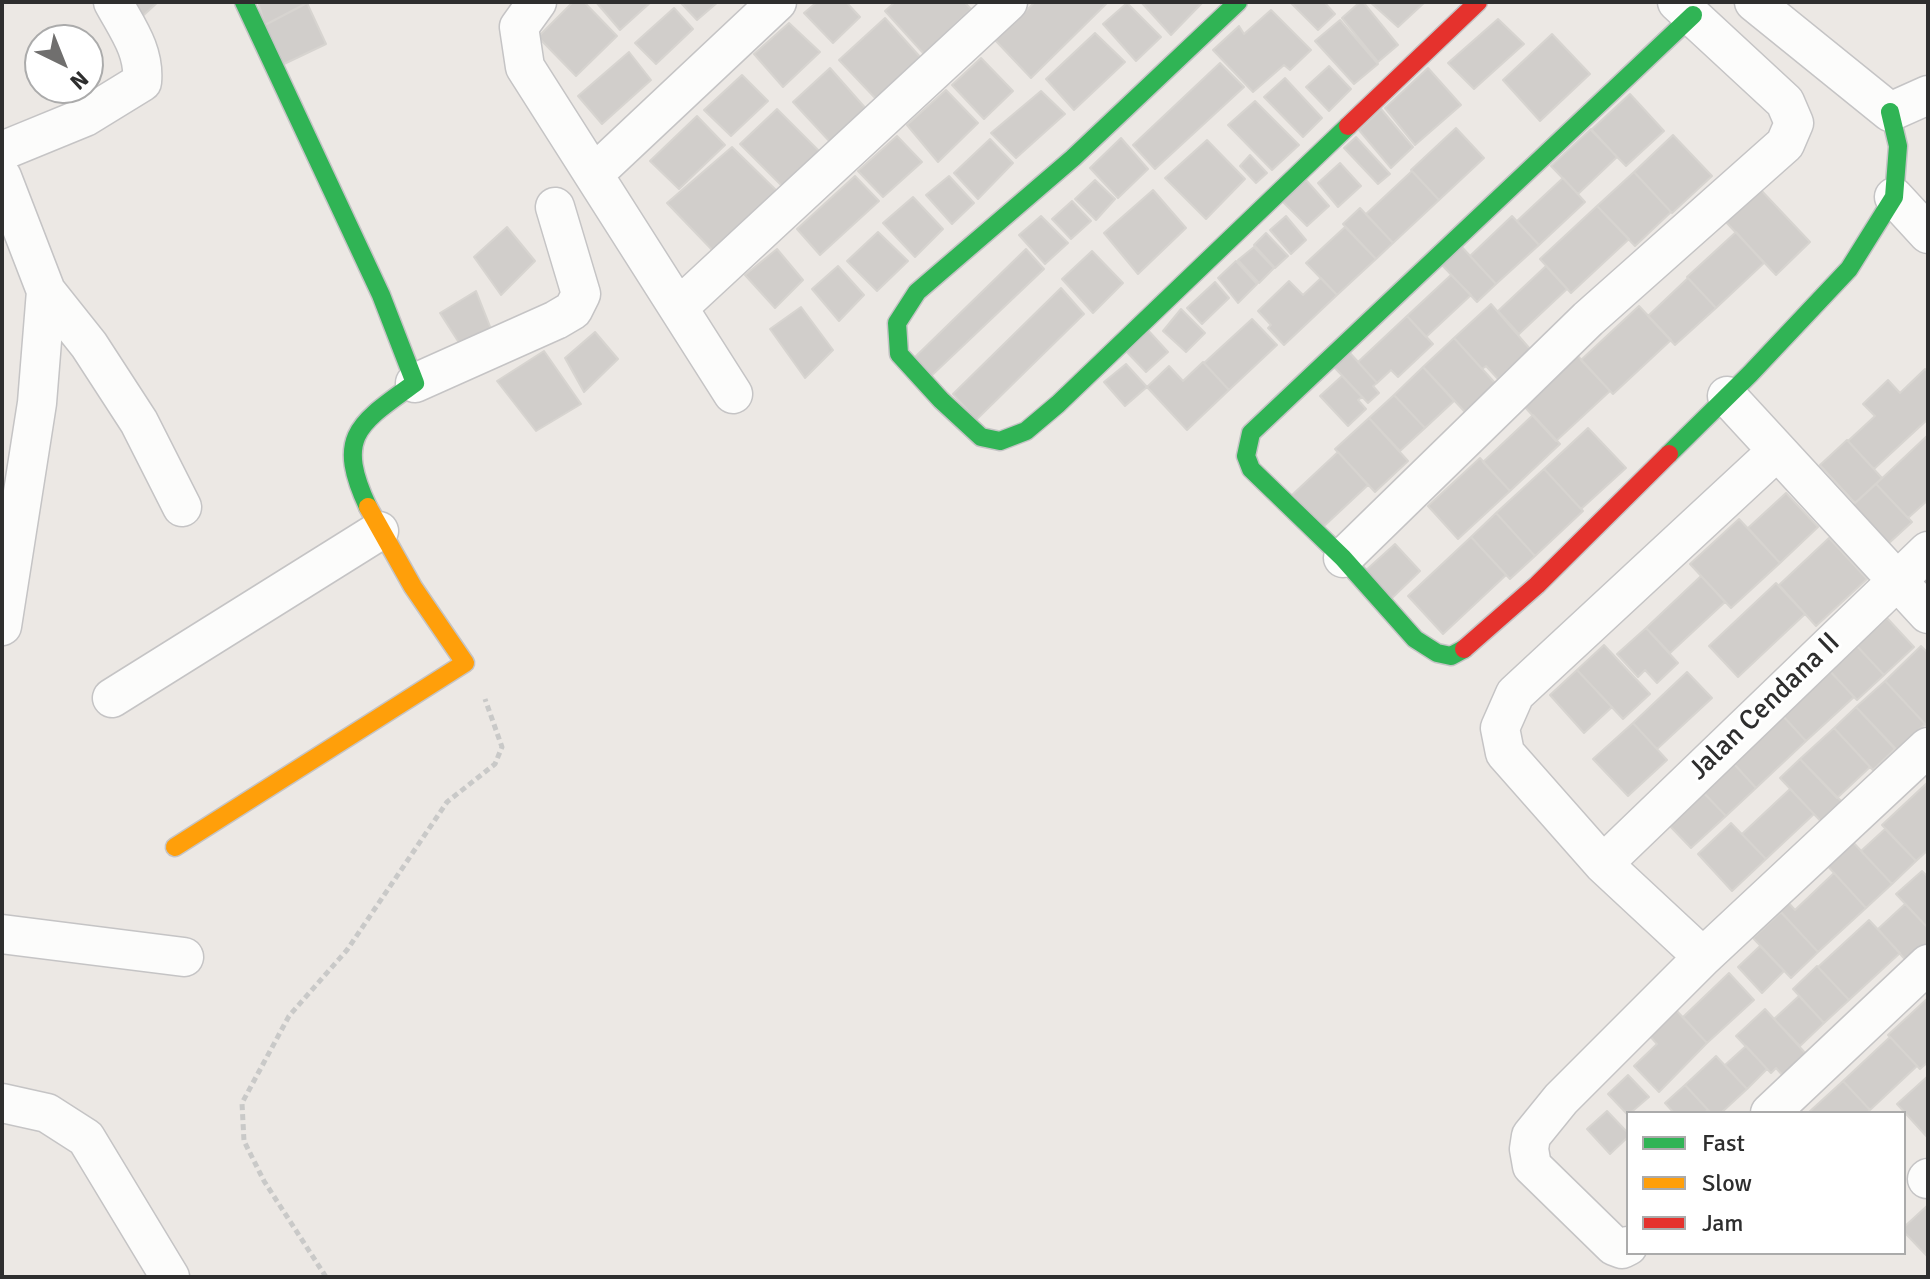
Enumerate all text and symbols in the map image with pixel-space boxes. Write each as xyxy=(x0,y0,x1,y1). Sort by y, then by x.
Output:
north arrow xyxy=(24,24,104,104)
text: N xyxy=(65,65,94,96)
street label: Jalan Cendana II xyxy=(1682,626,1848,788)
legend xyxy=(1626,1111,1906,1255)
text: Fast xyxy=(1702,1128,1745,1158)
text: Slow xyxy=(1702,1168,1752,1198)
text: Jam xyxy=(1702,1208,1743,1238)

